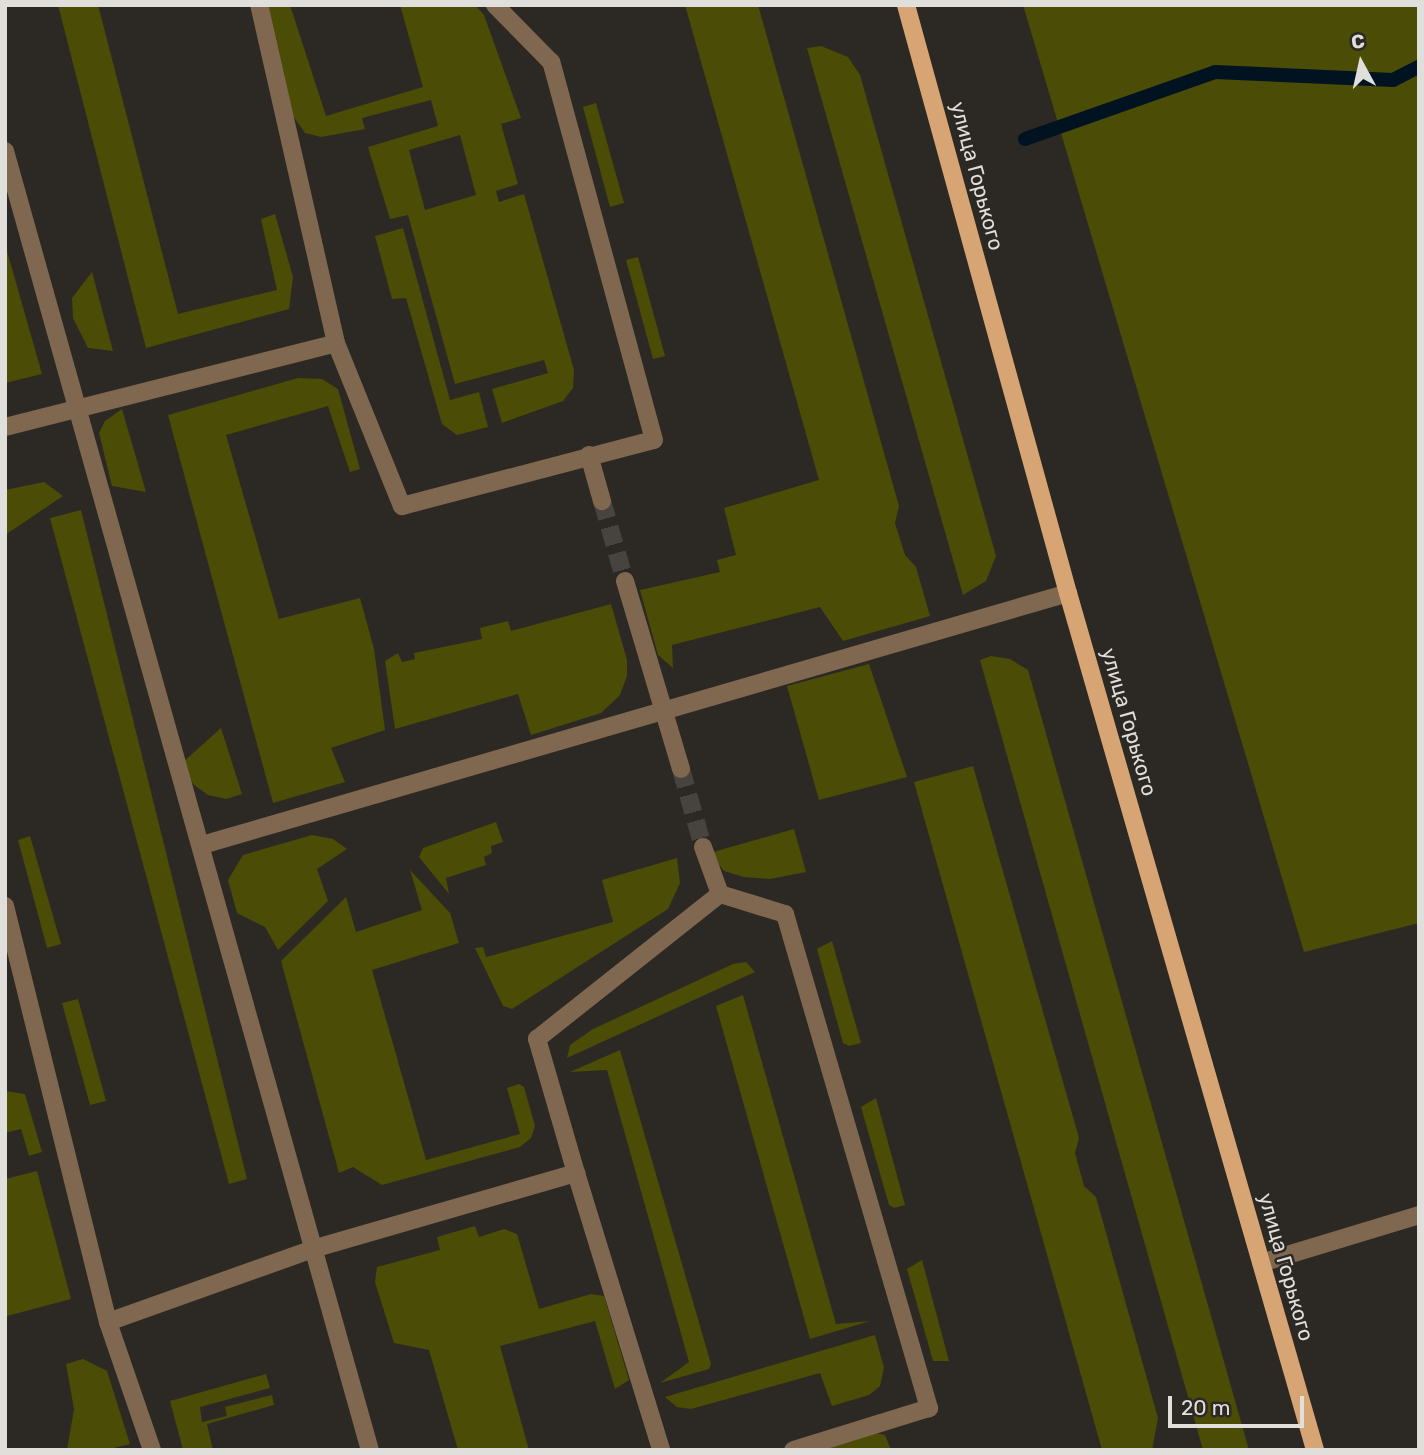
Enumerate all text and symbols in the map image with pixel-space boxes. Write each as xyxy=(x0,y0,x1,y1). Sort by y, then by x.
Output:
north arrow xyxy=(1326,28,1396,98)
text: С xyxy=(1350,29,1366,54)
street label: улица Горького xyxy=(945,99,1009,253)
street label: улица Горького xyxy=(1096,645,1162,799)
street label: улица Горького xyxy=(1253,1190,1319,1344)
scale bar xyxy=(1172,1382,1308,1426)
text: 20 m xyxy=(1181,1395,1230,1420)

